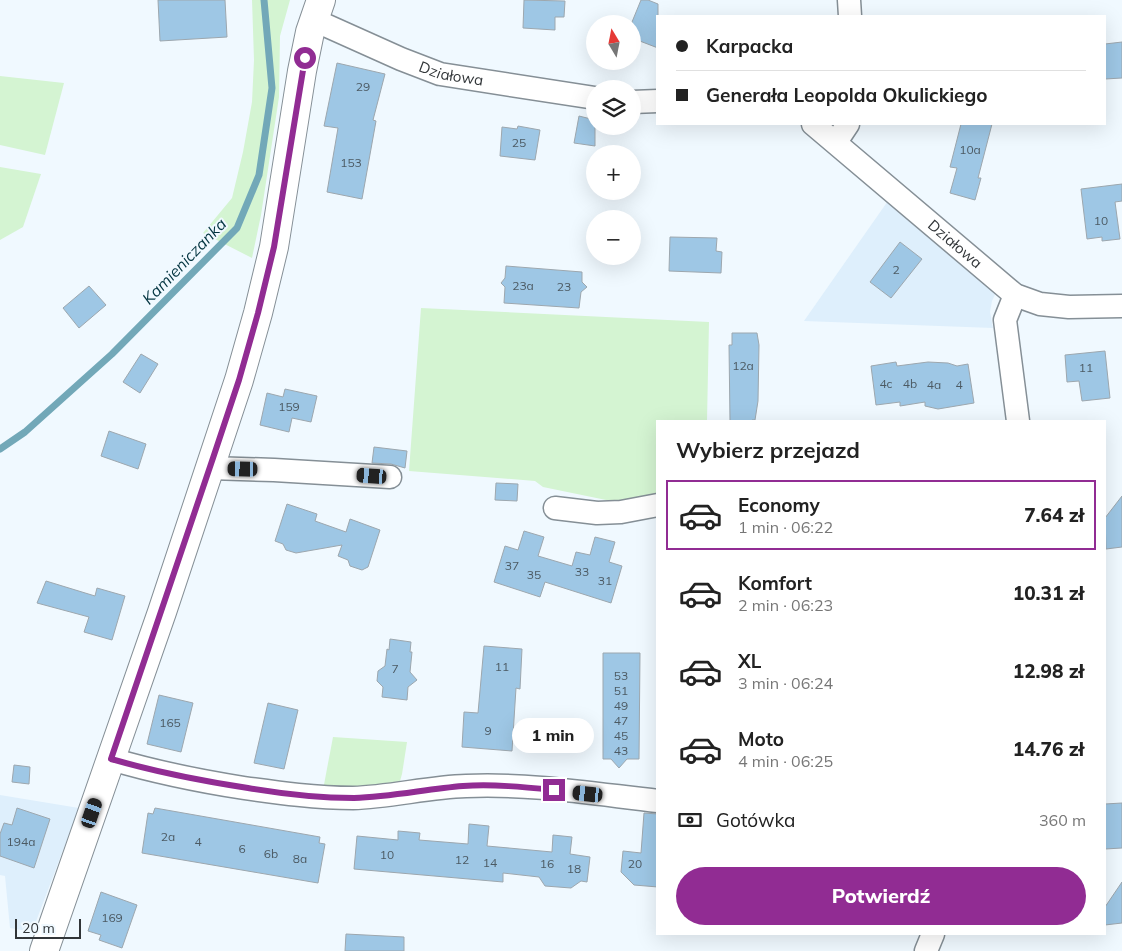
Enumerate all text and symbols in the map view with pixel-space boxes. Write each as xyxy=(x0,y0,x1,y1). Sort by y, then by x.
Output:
north arrow xyxy=(586,15,641,70)
map controls xyxy=(586,15,641,265)
text: Karpacka xyxy=(706,34,793,58)
route start xyxy=(294,47,316,69)
street label: Działowa xyxy=(416,57,485,90)
house number: 29 xyxy=(356,79,370,94)
button: layers xyxy=(586,80,641,135)
text: Generała Leopolda Okulickiego xyxy=(706,83,988,107)
house number: 25 xyxy=(512,135,526,150)
house number: 10a xyxy=(959,142,981,157)
button: + xyxy=(586,145,641,200)
house number: 153 xyxy=(340,155,362,170)
button: − xyxy=(586,210,641,265)
water label: Kamieniczanka xyxy=(138,213,230,308)
house number: 10 xyxy=(1094,213,1108,228)
street label: Działowa xyxy=(924,215,986,272)
house number: 2 xyxy=(892,262,900,277)
house number: 23a xyxy=(512,278,534,293)
house number: 23 xyxy=(557,279,571,294)
house number: 12a xyxy=(732,358,754,373)
house number: 11 xyxy=(1079,360,1093,375)
house number: 4c xyxy=(879,376,893,391)
house number: 4b xyxy=(903,376,917,391)
house number: 4a xyxy=(927,377,941,392)
house number: 4 xyxy=(955,377,963,392)
house number: 159 xyxy=(278,399,300,414)
text: Wybierz przejazd xyxy=(676,436,860,464)
car xyxy=(227,461,258,477)
car xyxy=(356,467,387,485)
icon: car xyxy=(678,493,723,538)
text: Economy xyxy=(738,493,820,517)
text: 7.64 zł xyxy=(1024,503,1084,527)
text: 1 min · 06:22 xyxy=(738,517,833,537)
house number: 37 xyxy=(505,558,519,573)
house number: 33 xyxy=(575,564,589,579)
house number: 35 xyxy=(527,567,541,582)
icon: car xyxy=(678,571,723,616)
text: Komfort xyxy=(738,571,812,595)
house number: 31 xyxy=(598,573,612,588)
text: 10.31 zł xyxy=(1013,581,1084,605)
text: 2 min · 06:23 xyxy=(738,595,833,615)
icon: car xyxy=(678,649,723,694)
text: XL xyxy=(738,649,761,673)
house number: 11 xyxy=(495,659,509,674)
text: 12.98 zł xyxy=(1013,659,1084,683)
house number: 7 xyxy=(391,661,399,676)
house number: 53 xyxy=(614,668,628,683)
text: 3 min · 06:24 xyxy=(738,673,833,693)
house number: 51 xyxy=(614,683,628,698)
house number: 49 xyxy=(614,698,628,713)
house number: 47 xyxy=(614,713,628,728)
house number: 165 xyxy=(159,715,181,730)
callout: 1 min xyxy=(513,718,595,752)
house number: 9 xyxy=(484,723,492,738)
text: 1 min xyxy=(532,725,574,745)
icon: car xyxy=(678,727,723,772)
text: Moto xyxy=(738,727,784,751)
house number: 45 xyxy=(614,728,628,743)
text: 14.76 zł xyxy=(1013,737,1084,761)
house number: 43 xyxy=(614,743,628,758)
text: 4 min · 06:25 xyxy=(738,751,833,771)
route end xyxy=(543,779,565,801)
car xyxy=(572,785,603,803)
car xyxy=(80,796,103,830)
icon: cash xyxy=(676,806,704,834)
text: Gotówka xyxy=(716,808,796,832)
text: 360 m xyxy=(1039,810,1086,830)
house number: 2a xyxy=(161,829,175,844)
house number: 194a xyxy=(7,834,35,849)
house number: 4 xyxy=(194,834,202,849)
house number: 6 xyxy=(238,841,246,856)
house number: 6b xyxy=(264,846,278,861)
house number: 10 xyxy=(380,847,394,862)
house number: 8a xyxy=(293,851,307,866)
house number: 12 xyxy=(455,852,469,867)
house number: 14 xyxy=(483,855,497,870)
house number: 16 xyxy=(540,856,554,871)
house number: 20 xyxy=(628,856,642,871)
house number: 18 xyxy=(567,861,581,876)
button: Potwierdź xyxy=(676,867,1086,925)
house number: 169 xyxy=(101,910,123,925)
scale bar xyxy=(15,916,81,939)
text: 20 m xyxy=(22,919,55,937)

